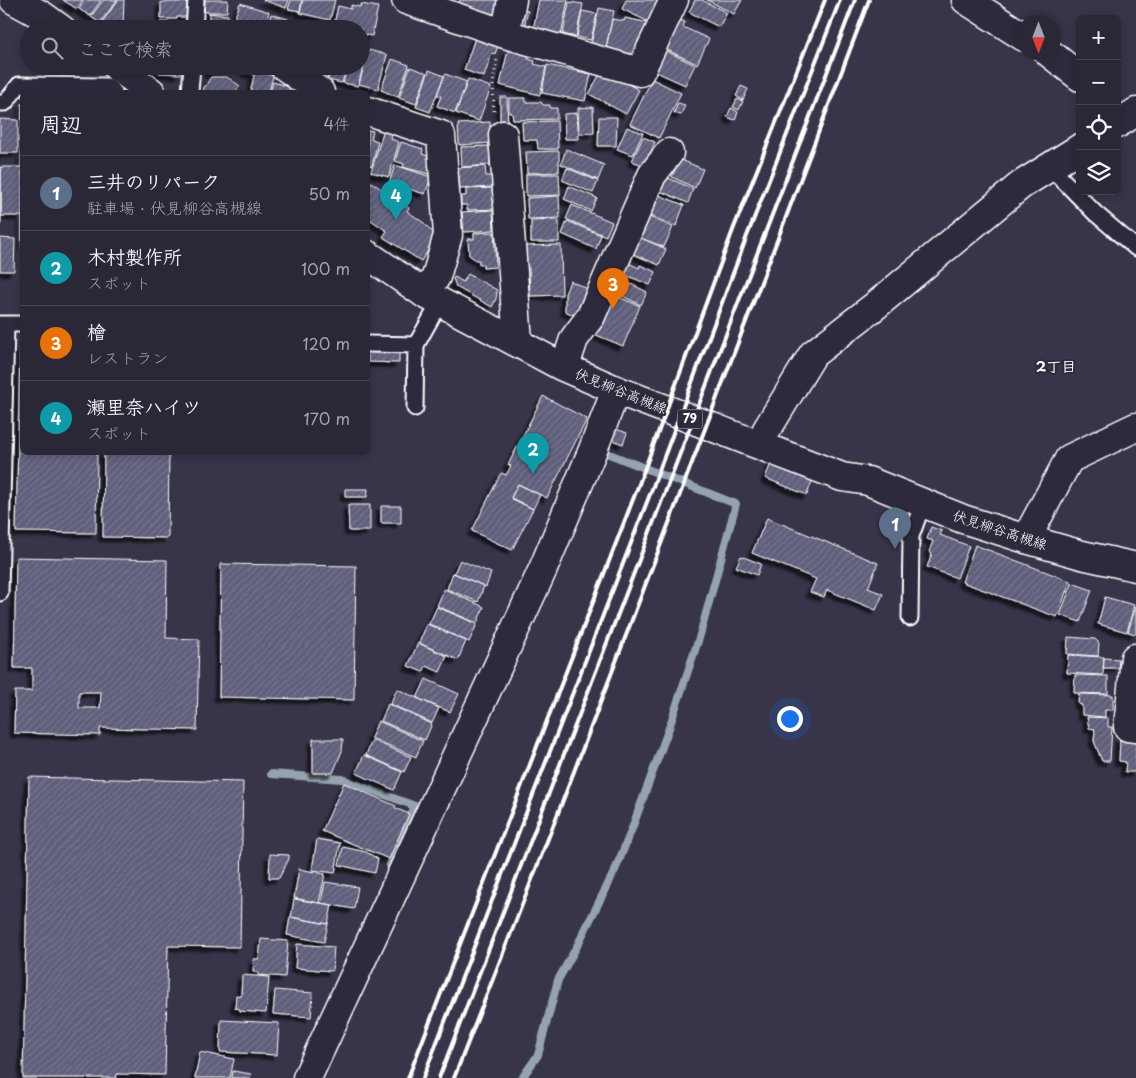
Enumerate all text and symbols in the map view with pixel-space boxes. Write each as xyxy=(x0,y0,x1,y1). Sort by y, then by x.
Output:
north arrow xyxy=(1016,15,1061,60)
map controls xyxy=(1076,15,1121,195)
button: + xyxy=(1076,15,1121,60)
search box xyxy=(20,20,370,75)
icon: search xyxy=(38,34,66,62)
text: ここで検索 xyxy=(78,34,173,62)
button: − xyxy=(1076,60,1121,105)
button: locate xyxy=(1076,105,1121,150)
text: 周辺 xyxy=(40,107,82,139)
text: 4件 xyxy=(323,111,350,135)
button: layers xyxy=(1076,150,1121,195)
text: 三井のリパーク xyxy=(87,167,220,195)
pin: 4 xyxy=(380,179,412,220)
text: 1 xyxy=(52,181,60,205)
text: 50 m xyxy=(309,181,350,205)
text: 駐車場 · 伏見柳谷高槻線 xyxy=(87,195,262,219)
text: 木村製作所 xyxy=(87,242,182,270)
text: 2 xyxy=(50,256,62,280)
text: 100 m xyxy=(301,256,350,280)
pin: 3 xyxy=(597,268,629,309)
text: スポット xyxy=(87,270,151,294)
text: 檜 xyxy=(87,317,106,345)
text: 3 xyxy=(51,331,61,355)
text: 120 m xyxy=(303,331,350,355)
text: レストラン xyxy=(87,345,168,369)
district label: 2丁目 xyxy=(1036,354,1076,377)
street label: 伏見柳谷高槻線 xyxy=(572,362,671,419)
text: 瀬里奈ハイツ xyxy=(87,392,201,420)
text: 4 xyxy=(51,406,61,430)
text: 170 m xyxy=(304,406,350,430)
road number: 79 xyxy=(678,409,702,428)
text: スポット xyxy=(87,420,151,444)
pin: 2 xyxy=(517,433,549,474)
street label: 伏見柳谷高槻線 xyxy=(950,504,1050,555)
pin: 1 xyxy=(879,508,911,549)
your location xyxy=(777,706,803,732)

